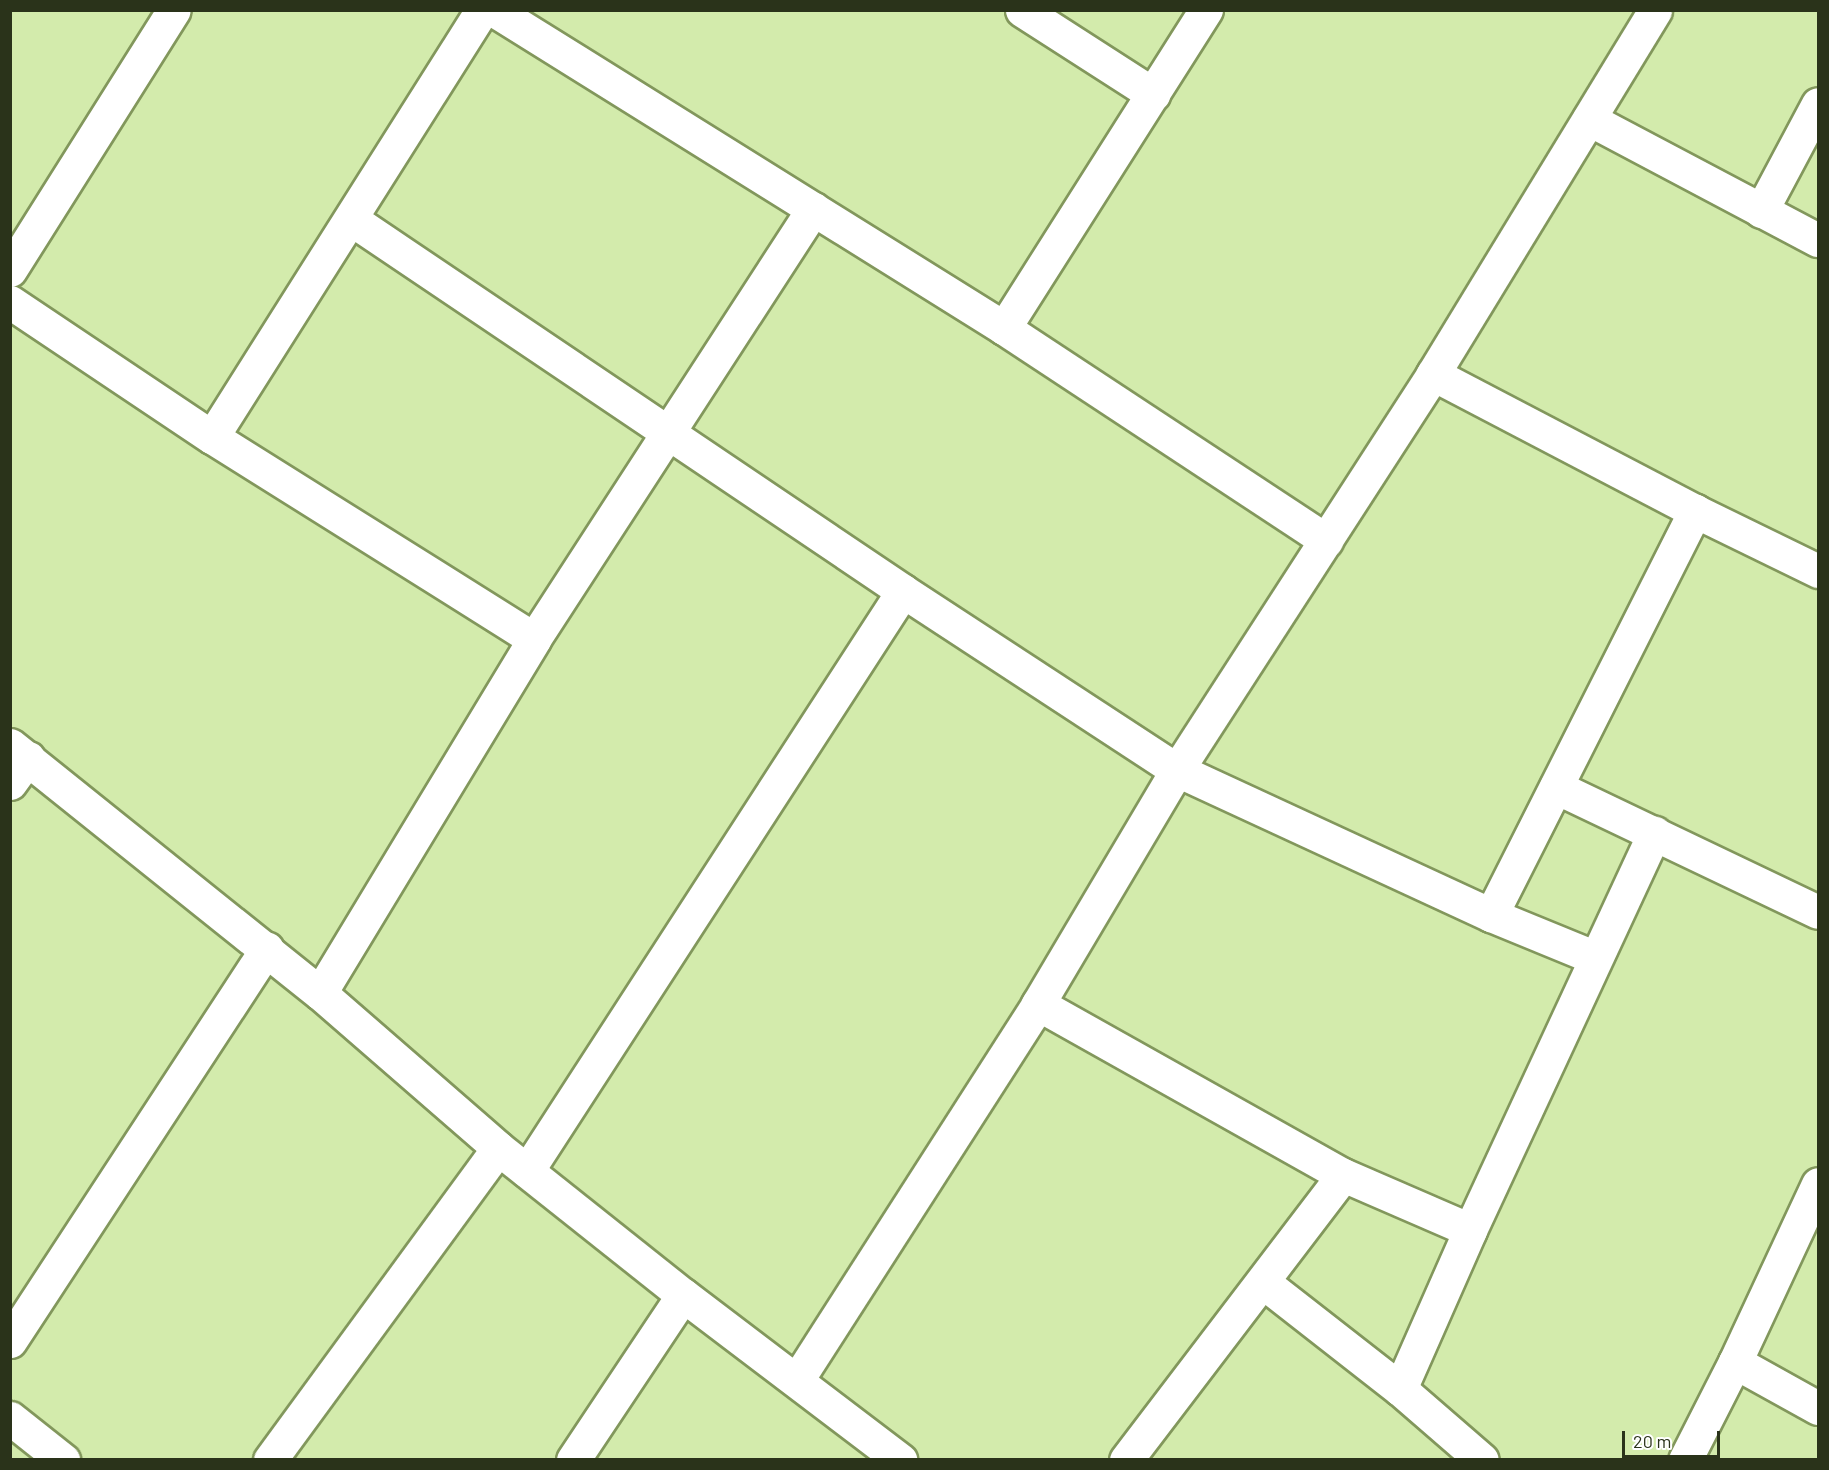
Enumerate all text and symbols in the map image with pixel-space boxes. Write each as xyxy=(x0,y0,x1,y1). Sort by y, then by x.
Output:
scale bar xyxy=(1625,1419,1722,1457)
text: 20 m xyxy=(1633,1430,1671,1452)

